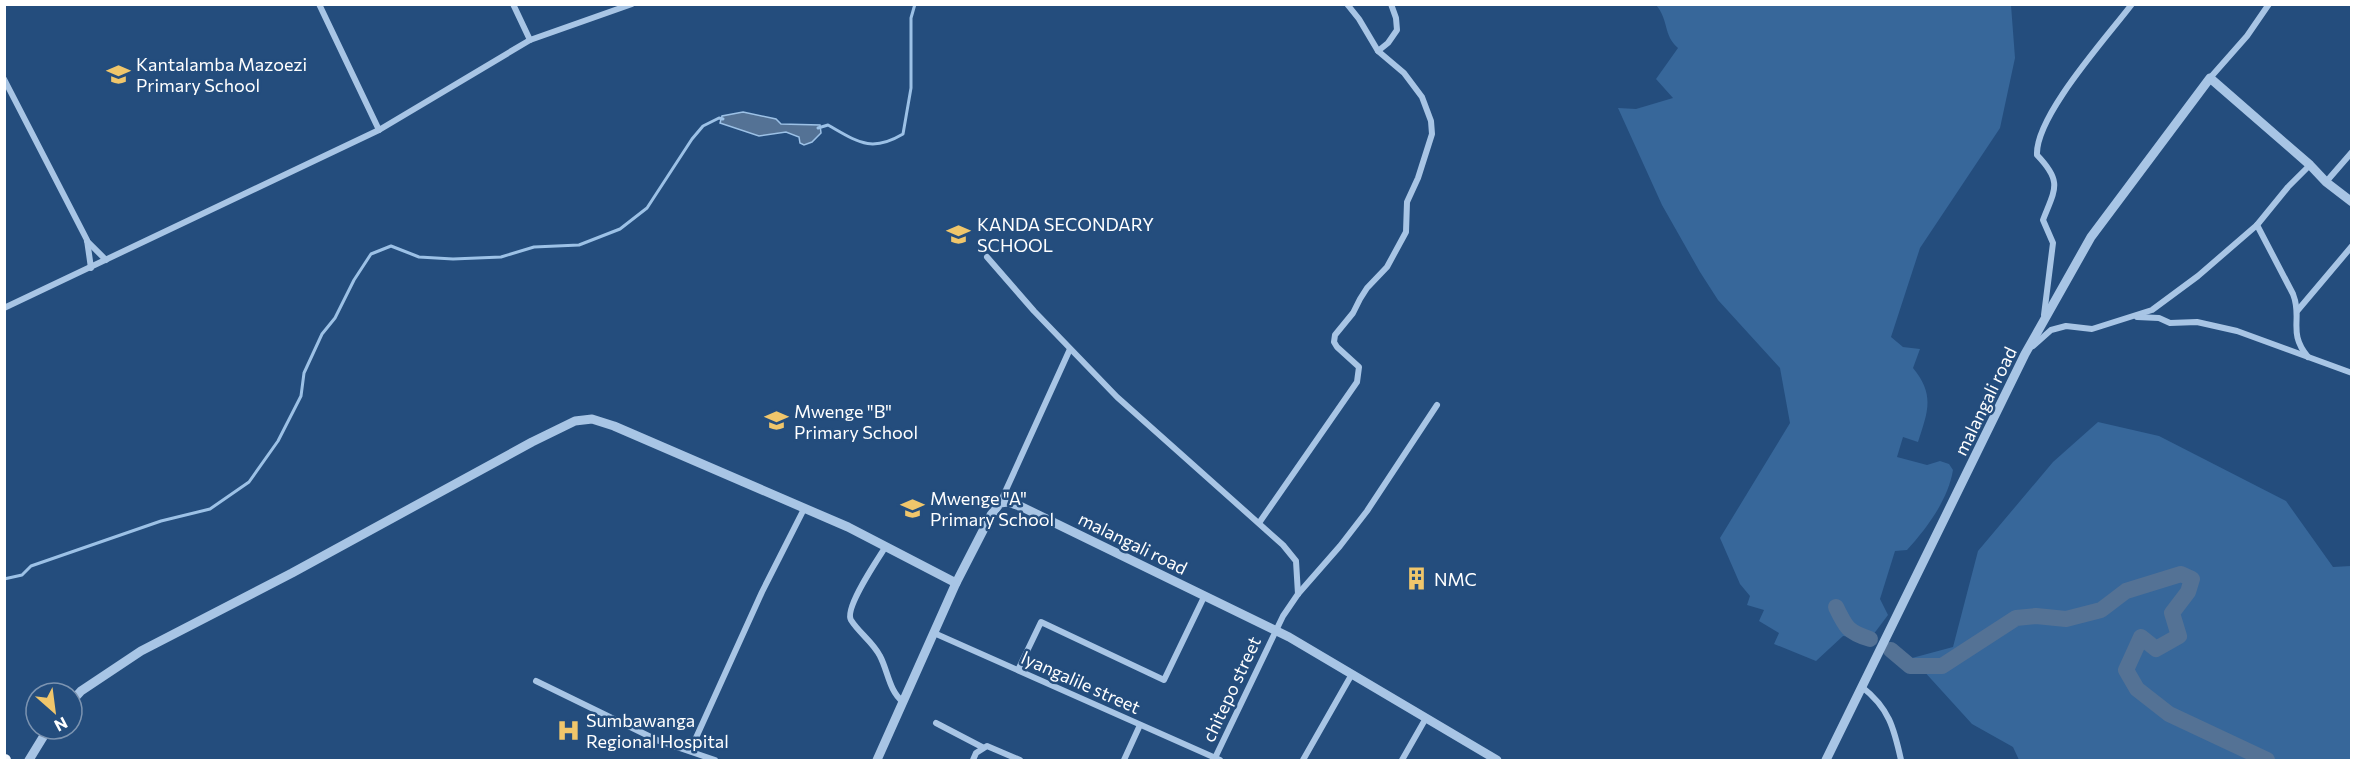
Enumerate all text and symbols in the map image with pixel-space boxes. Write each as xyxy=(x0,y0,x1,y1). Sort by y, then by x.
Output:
place label: Kantalamba Mazoezi Primary School xyxy=(136,53,307,96)
school or university icon: Kantalamba Mazoezi Primary School xyxy=(105,61,131,87)
place label: KANDA SECONDARY SCHOOL xyxy=(977,213,1154,256)
school or university icon: KANDA SECONDARY SCHOOL xyxy=(946,221,972,247)
street label: malangali road xyxy=(1949,343,2021,459)
place label: Mwenge "B" Primary School xyxy=(794,400,918,443)
school or university icon: Mwenge "B" Primary School xyxy=(763,408,789,434)
place label: Mwenge "A" Primary School xyxy=(930,487,1054,530)
school or university icon: Mwenge "A" Primary School xyxy=(899,495,925,521)
street label: malangali road xyxy=(1075,507,1191,579)
building icon: NMC xyxy=(1403,566,1429,592)
place label: NMC xyxy=(1434,568,1477,590)
street label: chitepo street xyxy=(1197,633,1265,745)
street label: lyangalile street xyxy=(1018,646,1144,718)
north arrow xyxy=(24,681,84,741)
place label: Sumbawanga Regional Hospital xyxy=(586,709,729,752)
text: N xyxy=(52,713,71,736)
hospital icon: Sumbawanga Regional Hospital xyxy=(555,717,581,743)

